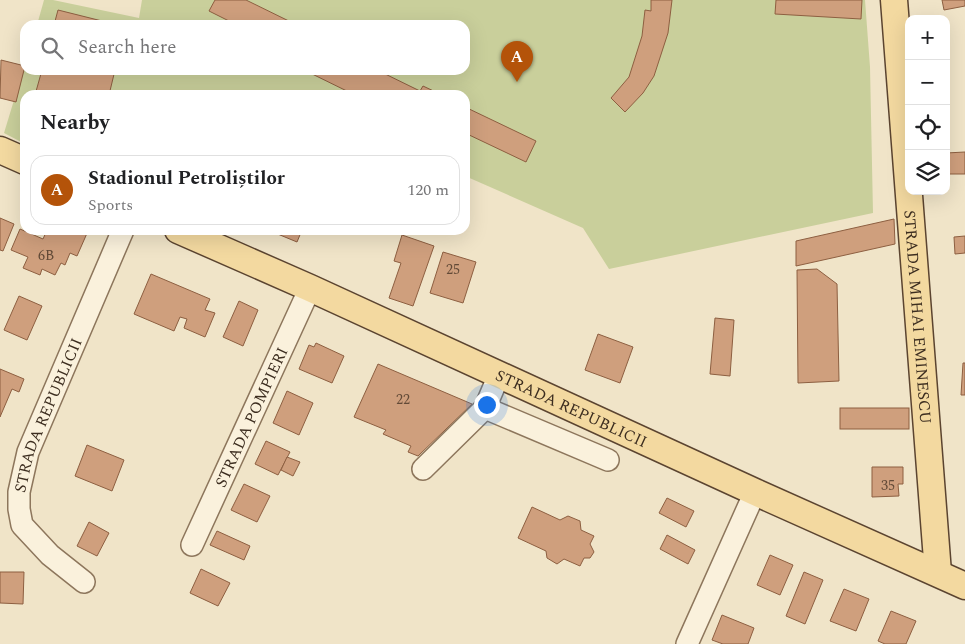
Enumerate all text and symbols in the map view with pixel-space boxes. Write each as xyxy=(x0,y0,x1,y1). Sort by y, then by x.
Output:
map controls xyxy=(905,15,950,195)
button: + xyxy=(905,15,950,60)
search box xyxy=(20,20,470,75)
text: Search here xyxy=(78,33,177,62)
icon: search xyxy=(38,34,66,62)
pin: A xyxy=(501,41,533,82)
button: − xyxy=(905,60,950,105)
button: locate xyxy=(905,105,950,150)
text: Nearby xyxy=(40,107,110,139)
button: layers xyxy=(905,150,950,195)
text: Stadionul Petroliștilor xyxy=(88,164,285,193)
text: A xyxy=(51,178,63,202)
text: 120 m xyxy=(407,178,449,202)
text: Sports xyxy=(88,193,133,217)
street label: STRADA MIHAI EMINESCU xyxy=(897,209,938,425)
house number: 6B xyxy=(38,245,54,266)
house number: 25 xyxy=(446,259,460,280)
street label: STRADA REPUBLICII xyxy=(8,334,89,495)
street label: STRADA POMPIERI xyxy=(209,343,294,491)
street label: STRADA REPUBLICII xyxy=(491,364,651,454)
house number: 22 xyxy=(396,389,410,410)
your location xyxy=(474,392,500,418)
house number: 35 xyxy=(881,475,895,496)

